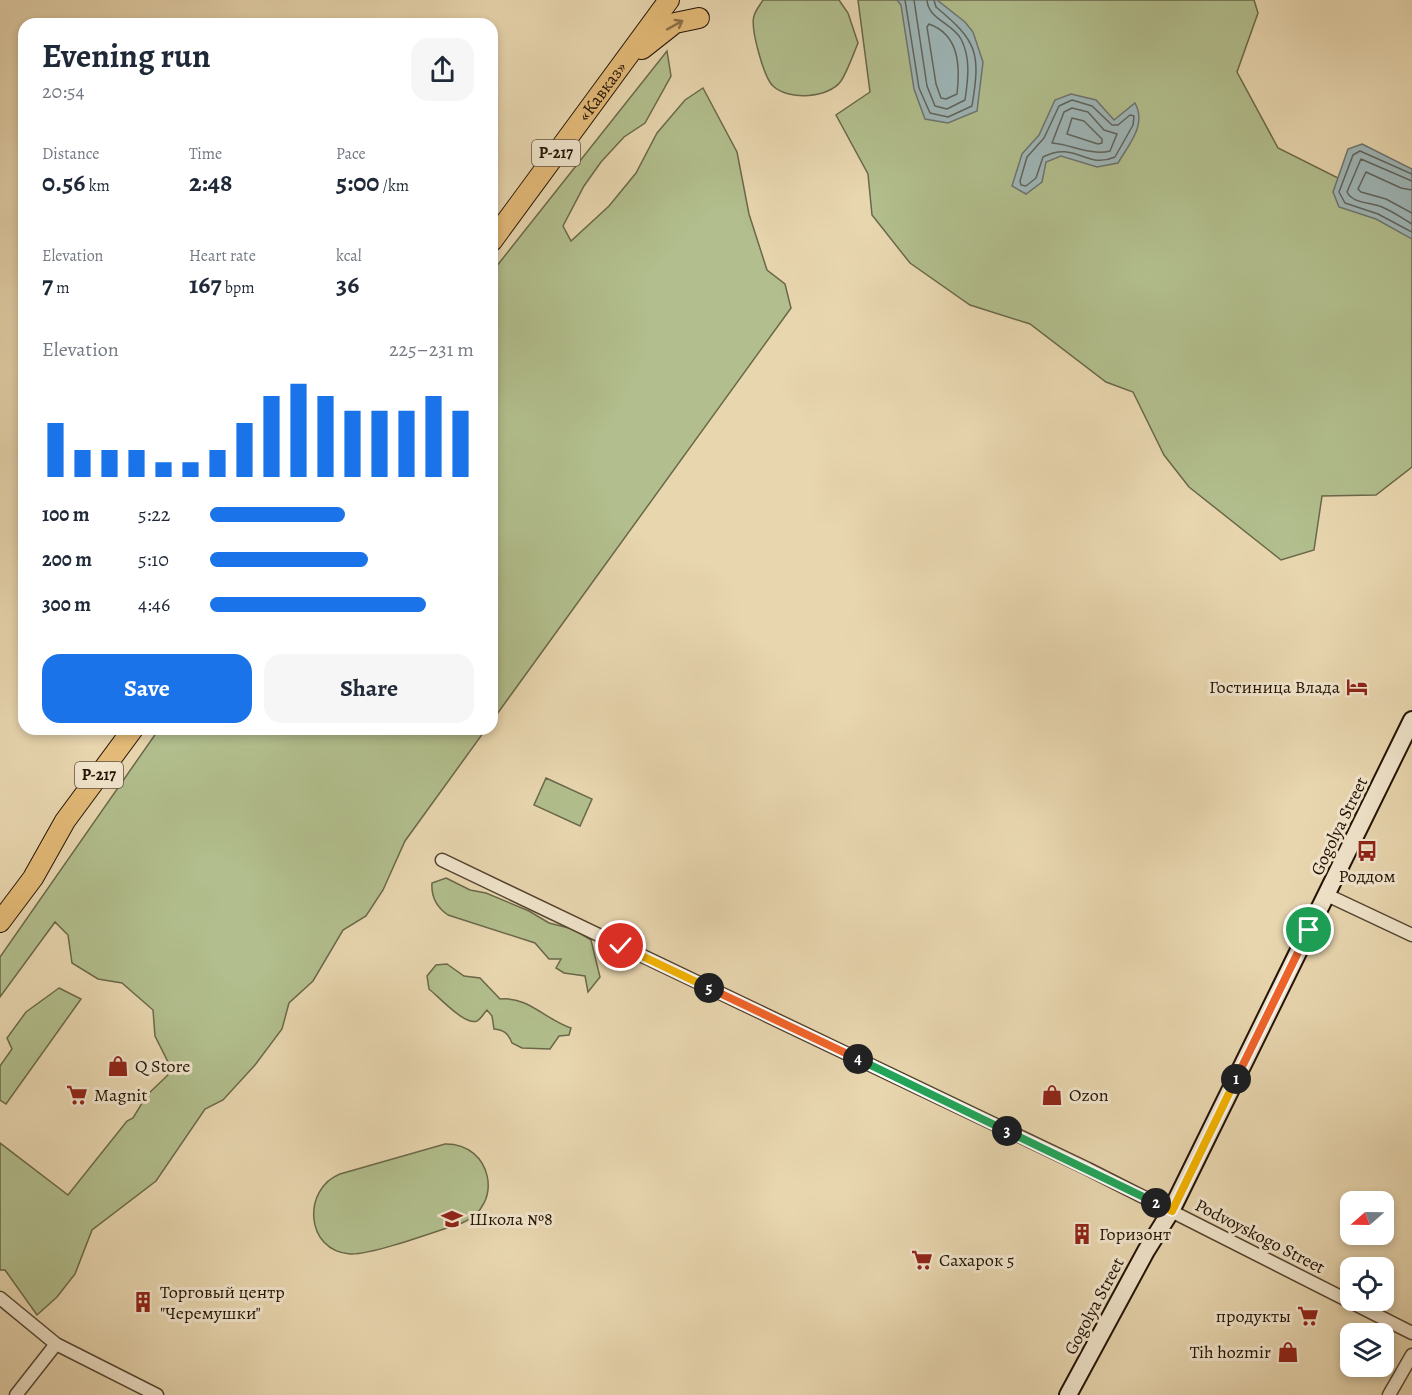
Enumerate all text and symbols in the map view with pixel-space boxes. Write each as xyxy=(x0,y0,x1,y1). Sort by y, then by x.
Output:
one-way arrow xyxy=(666,19,683,31)
text: Evening run xyxy=(42,33,211,78)
button: share xyxy=(411,38,474,101)
street label: «Кавказ» xyxy=(572,56,632,126)
text: 20:54 xyxy=(42,78,85,105)
road number: Р-217 xyxy=(532,140,580,166)
text: Distance xyxy=(42,143,99,165)
text: Time xyxy=(189,143,222,165)
text: Pace xyxy=(336,143,366,165)
text: 0.56 xyxy=(42,165,85,200)
text: 2:48 xyxy=(189,165,232,200)
text: 5:00 xyxy=(336,165,379,200)
text: km xyxy=(85,175,110,197)
text: /km xyxy=(379,175,409,197)
text: Elevation xyxy=(42,245,103,267)
text: Heart rate xyxy=(189,245,256,267)
text: kcal xyxy=(336,245,362,267)
text: 7 xyxy=(42,267,53,302)
text: 167 xyxy=(189,267,222,302)
text: 36 xyxy=(336,267,359,302)
text: m xyxy=(53,277,70,299)
text: bpm xyxy=(222,277,255,299)
text: Elevation xyxy=(42,336,119,363)
text: 225–231 m xyxy=(389,336,474,363)
text: 100 m xyxy=(42,501,90,528)
text: 5:22 xyxy=(138,501,170,528)
text: 200 m xyxy=(42,546,92,573)
text: 5:10 xyxy=(138,546,169,573)
text: 300 m xyxy=(42,591,91,618)
text: 4:46 xyxy=(138,591,170,618)
button: Save xyxy=(42,654,252,723)
button: Share xyxy=(264,654,474,723)
place label: Гостиница Влада xyxy=(1209,675,1341,699)
hotel icon: Гостиница Влада xyxy=(1345,675,1369,699)
road number: Р-217 xyxy=(75,762,123,788)
street label: Gogolya Street xyxy=(1305,773,1373,879)
bus stop icon: Роддом xyxy=(1355,839,1379,863)
place label: Роддом xyxy=(1338,864,1396,888)
pin xyxy=(1283,904,1334,955)
icon: arrive xyxy=(1292,913,1325,946)
pin xyxy=(595,920,646,971)
icon: check xyxy=(604,929,637,962)
pin: 5 xyxy=(694,973,724,1003)
text: 5 xyxy=(706,977,712,999)
pin: 4 xyxy=(843,1044,873,1074)
text: 4 xyxy=(854,1048,862,1070)
shop icon: Q Store xyxy=(106,1054,130,1078)
place label: Q Store xyxy=(135,1054,190,1078)
pin: 1 xyxy=(1221,1064,1251,1094)
text: 1 xyxy=(1233,1068,1239,1090)
supermarket icon: Magnit xyxy=(65,1083,89,1107)
place label: Magnit xyxy=(94,1083,147,1107)
shop icon: Ozon xyxy=(1040,1083,1064,1107)
place label: Ozon xyxy=(1069,1083,1109,1107)
pin: 3 xyxy=(992,1116,1022,1146)
text: 3 xyxy=(1004,1120,1010,1142)
pin: 2 xyxy=(1141,1188,1171,1218)
north arrow xyxy=(1340,1191,1394,1245)
map controls xyxy=(1340,1191,1394,1377)
text: 2 xyxy=(1152,1192,1160,1214)
street label: Podvoyskogo Street xyxy=(1191,1193,1329,1279)
school or university icon: Школа №8 xyxy=(440,1207,464,1231)
place label: Школа №8 xyxy=(469,1207,553,1231)
building icon: Горизонт xyxy=(1070,1222,1094,1246)
place label: Горизонт xyxy=(1099,1222,1171,1246)
supermarket icon: Сахарок 5 xyxy=(910,1248,934,1272)
place label: Сахарок 5 xyxy=(939,1248,1015,1272)
street label: Gogolya Street xyxy=(1058,1253,1130,1359)
button: locate xyxy=(1340,1257,1394,1311)
place label: Торговый центр "Черемушки" xyxy=(160,1280,285,1325)
building icon: Торговый центр "Черемушки" xyxy=(131,1290,155,1314)
place label: продукты xyxy=(1216,1304,1291,1328)
supermarket icon: продукты xyxy=(1296,1304,1320,1328)
button: layers xyxy=(1340,1323,1394,1377)
place label: Tih hozmir xyxy=(1190,1340,1271,1364)
shop icon: Tih hozmir xyxy=(1276,1340,1300,1364)

